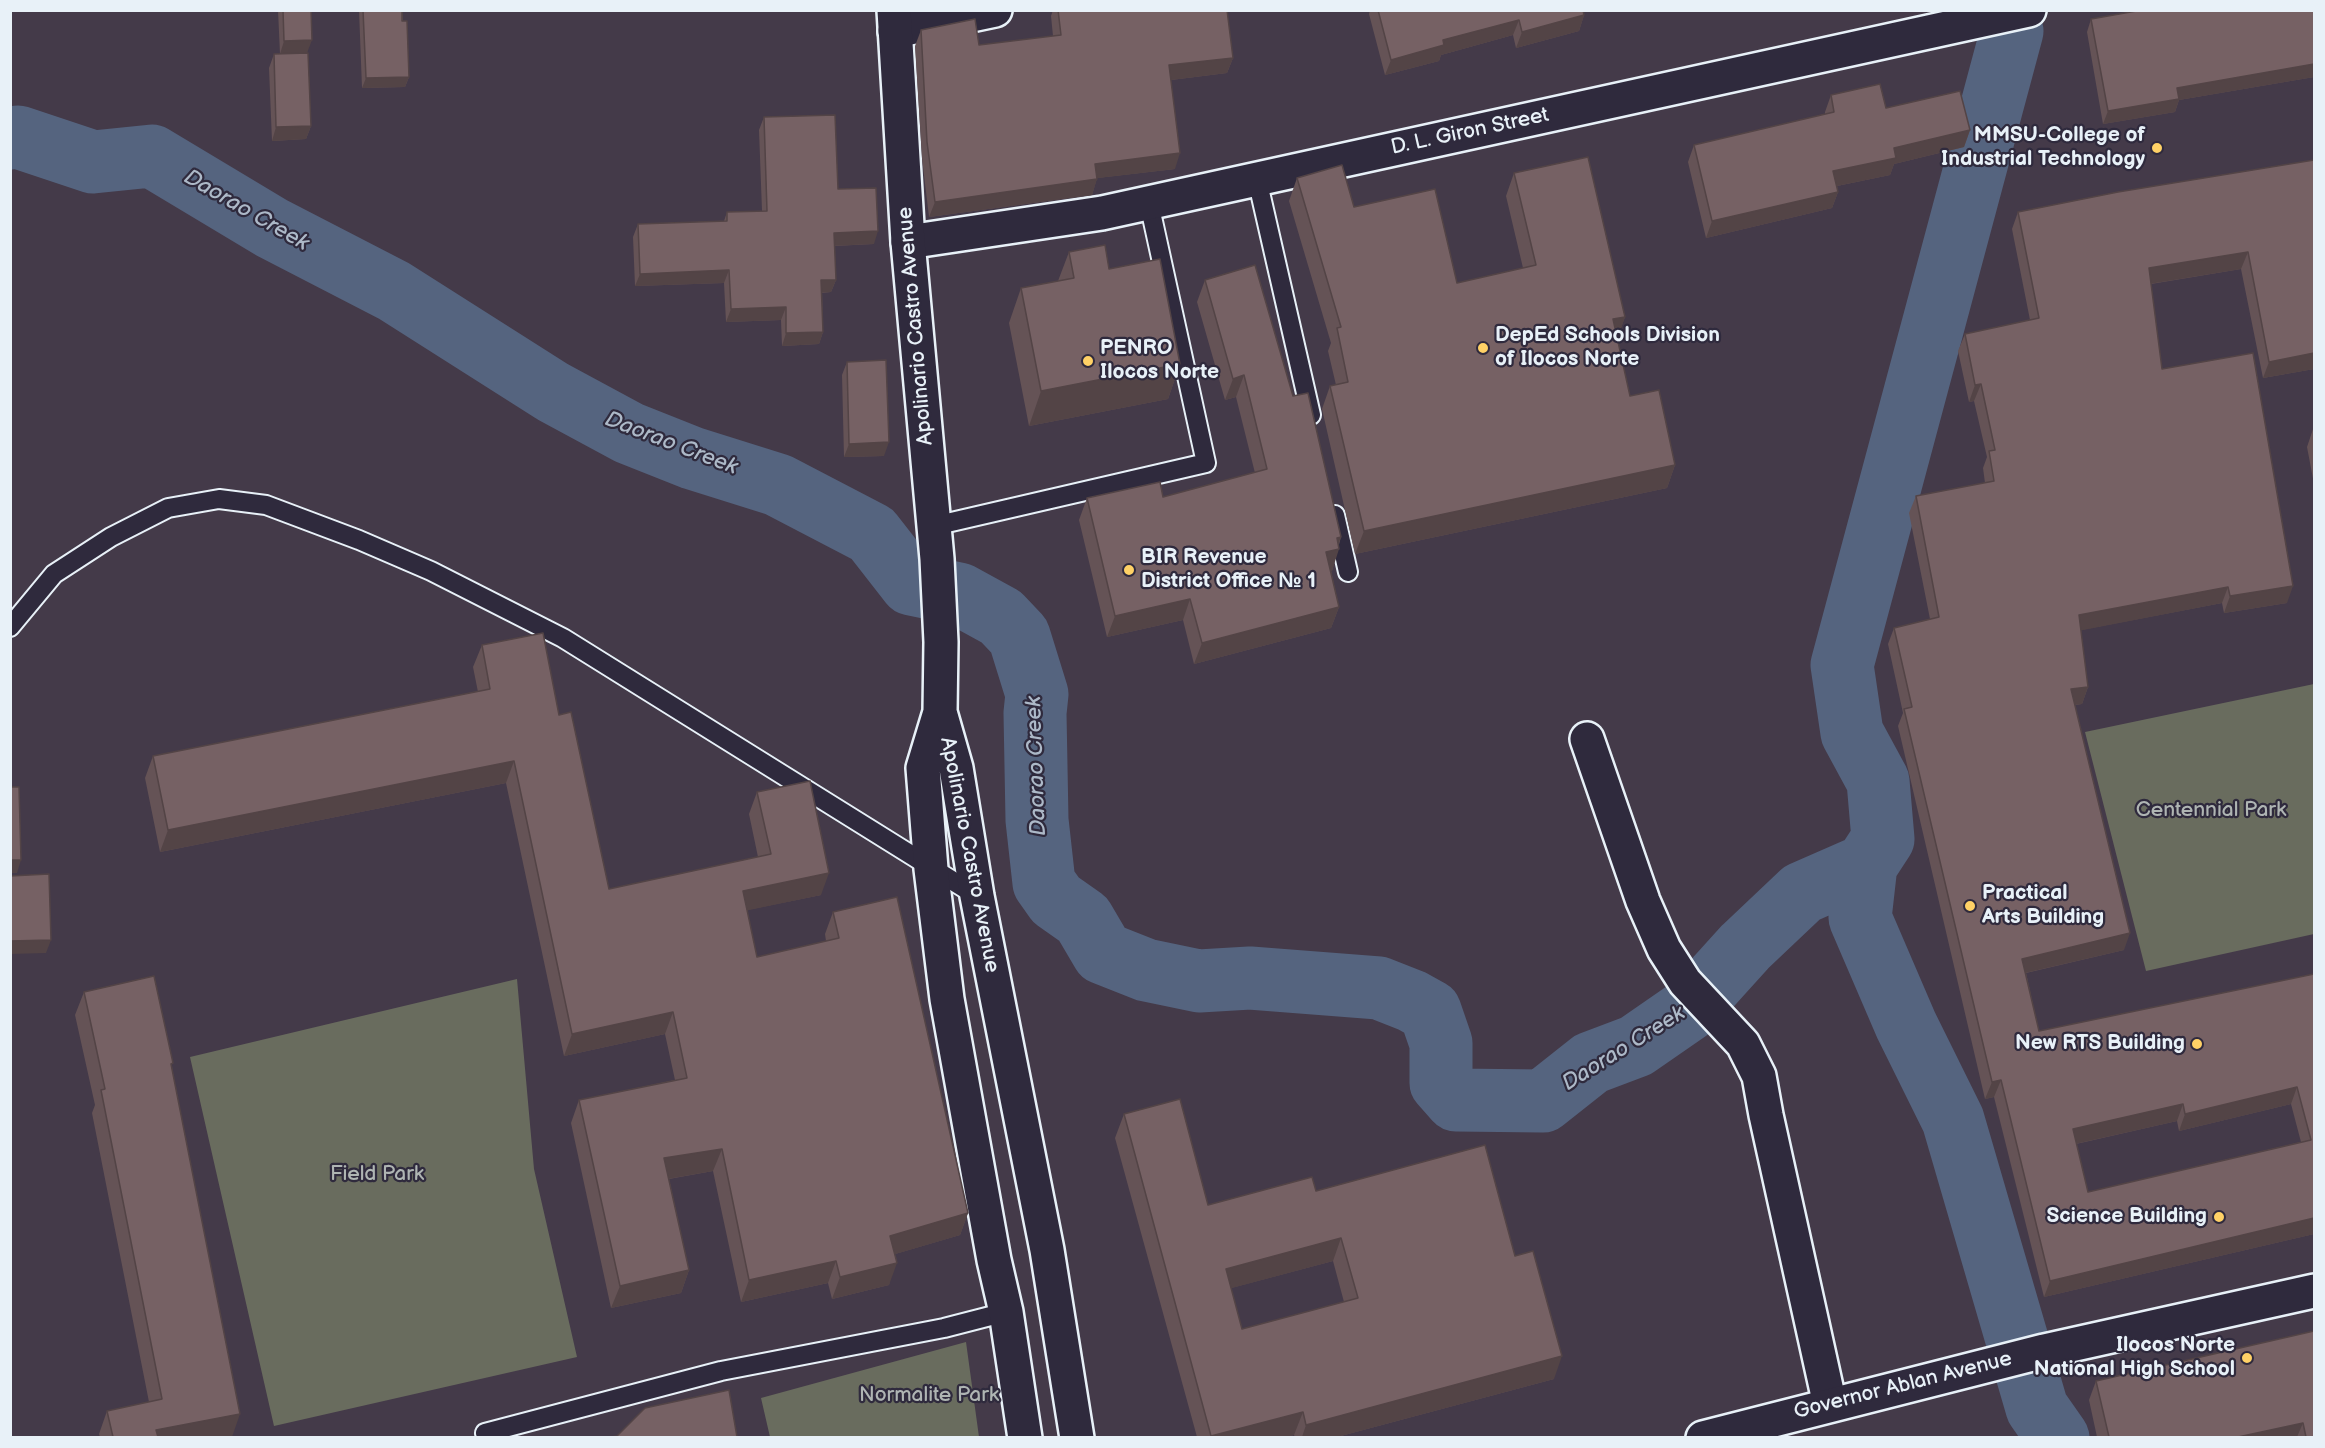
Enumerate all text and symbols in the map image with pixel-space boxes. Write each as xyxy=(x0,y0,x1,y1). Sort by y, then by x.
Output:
street label: D. L. Giron Street xyxy=(1389,103,1551,161)
place label: MMSU-College of Industrial Technology xyxy=(1941,123,2145,173)
marker: MMSU-College of Industrial Technology xyxy=(2150,141,2164,155)
water label: Daorao Creek xyxy=(179,165,313,257)
street label: Apolinario Castro Avenue xyxy=(893,206,939,446)
place label: DepEd Schools Division of Ilocos Norte xyxy=(1495,323,1720,373)
place label: PENRO Ilocos Norte xyxy=(1100,336,1219,386)
marker: DepEd Schools Division of Ilocos Norte xyxy=(1476,341,1490,355)
marker: PENRO Ilocos Norte xyxy=(1081,354,1095,368)
water label: Daorao Creek xyxy=(601,407,741,481)
place label: BIR Revenue District Office № 1 xyxy=(1141,545,1316,595)
marker: BIR Revenue District Office № 1 xyxy=(1122,563,1136,577)
water label: Daorao Creek xyxy=(1021,696,1053,836)
street label: Apolinario Castro Avenue xyxy=(934,735,1004,975)
park label: Centennial Park xyxy=(2136,798,2286,824)
place label: Practical Arts Building xyxy=(1982,881,2104,931)
marker: Practical Arts Building xyxy=(1963,899,1977,913)
water label: Daorao Creek xyxy=(1558,1001,1690,1097)
place label: New RTS Building xyxy=(2015,1031,2185,1057)
marker: New RTS Building xyxy=(2190,1037,2204,1051)
park label: Field Park xyxy=(330,1162,424,1188)
place label: Science Building xyxy=(2047,1204,2207,1230)
marker: Science Building xyxy=(2212,1210,2226,1224)
place label: Ilocos Norte National High School xyxy=(2034,1333,2235,1383)
street label: Governor Ablan Avenue xyxy=(1792,1347,2014,1425)
marker: Ilocos Norte National High School xyxy=(2240,1351,2254,1365)
park label: Normalite Park xyxy=(859,1383,999,1409)

